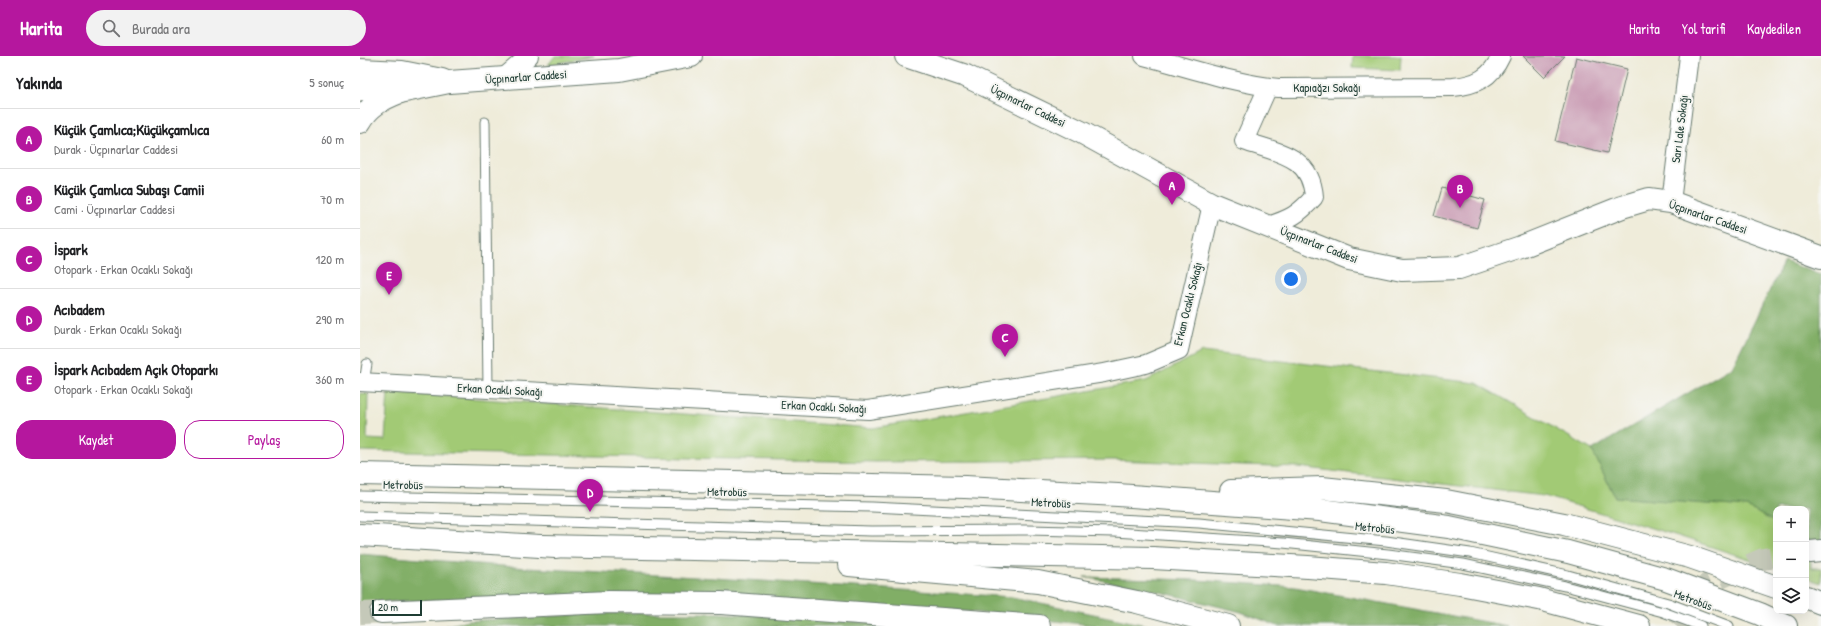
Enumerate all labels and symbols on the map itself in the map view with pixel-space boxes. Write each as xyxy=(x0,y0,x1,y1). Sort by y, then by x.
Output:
street label: Üçpınarlar Caddesi xyxy=(485,65,567,88)
street label: Kapıağzı Sokağı xyxy=(1293,79,1361,96)
street label: Üçpınarlar Caddesi xyxy=(988,80,1069,131)
street label: Sarı Lale Sokağı xyxy=(1667,94,1692,164)
pin: A xyxy=(1159,172,1185,205)
pin: B xyxy=(1447,175,1473,208)
street label: Üçpınarlar Caddesi xyxy=(1667,195,1750,238)
street label: Üçpınarlar Caddesi xyxy=(1278,222,1360,267)
street label: Erkan Ocaklı Sokağı xyxy=(1169,260,1206,347)
pin: E xyxy=(376,262,402,295)
your location xyxy=(1281,269,1301,289)
pin: C xyxy=(992,324,1018,357)
street label: Erkan Ocaklı Sokağı xyxy=(457,379,543,400)
street label: Erkan Ocaklı Sokağı xyxy=(781,396,867,417)
street label: Metrobüs xyxy=(383,476,423,493)
pin: D xyxy=(577,479,603,512)
street label: Metrobüs xyxy=(707,483,747,500)
street label: Metrobüs xyxy=(1031,493,1072,512)
street label: Metrobüs xyxy=(1354,517,1396,538)
street label: Metrobüs xyxy=(1672,585,1715,614)
scale bar xyxy=(372,598,422,617)

